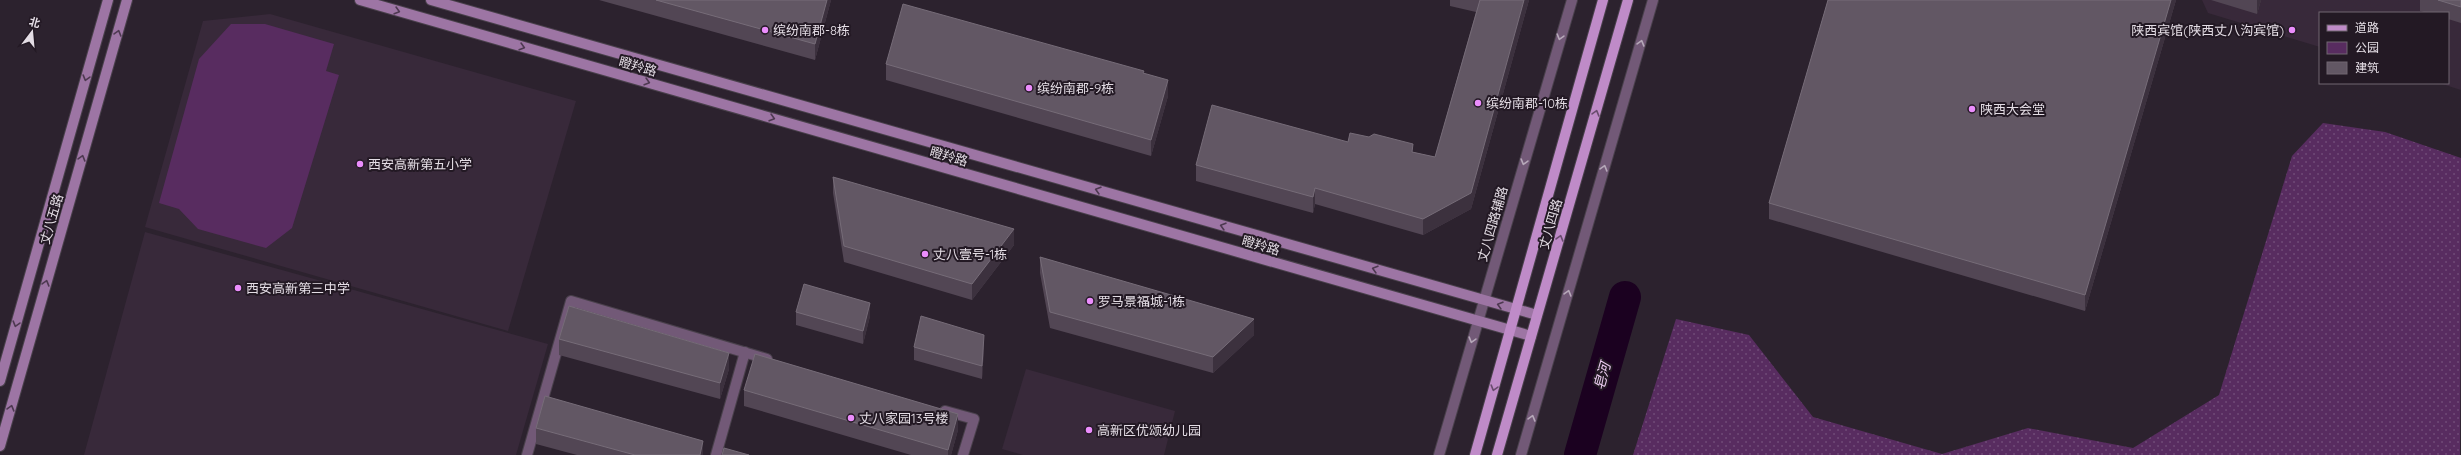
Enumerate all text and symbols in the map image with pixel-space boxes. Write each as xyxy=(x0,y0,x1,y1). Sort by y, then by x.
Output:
one-way arrow xyxy=(393,6,400,15)
north arrow xyxy=(12,12,52,52)
legend xyxy=(2319,12,2449,84)
text: 北 xyxy=(28,14,42,31)
text: 道路 xyxy=(2355,20,2379,35)
place label: 缤纷南郡-8栋 xyxy=(773,22,850,38)
place label: 陕西宾馆(陕西丈八沟宾馆) xyxy=(2131,22,2284,38)
marker: 缤纷南郡-8栋 xyxy=(760,25,770,35)
marker: 陕西宾馆(陕西丈八沟宾馆) xyxy=(2287,25,2297,35)
one-way arrow xyxy=(113,30,122,37)
one-way arrow xyxy=(1556,33,1565,40)
one-way arrow xyxy=(1636,40,1645,47)
text: 公园 xyxy=(2355,40,2379,55)
one-way arrow xyxy=(518,42,525,51)
street label: 瞪羚路 xyxy=(617,53,659,79)
text: 建筑 xyxy=(2355,60,2379,75)
one-way arrow xyxy=(82,74,91,81)
one-way arrow xyxy=(643,77,650,86)
place label: 缤纷南郡-9栋 xyxy=(1037,80,1114,96)
marker: 缤纷南郡-9栋 xyxy=(1024,83,1034,93)
place label: 缤纷南郡-10栋 xyxy=(1486,95,1568,111)
marker: 缤纷南郡-10栋 xyxy=(1473,98,1483,108)
place label: 陕西大会堂 xyxy=(1980,101,2045,117)
marker: 陕西大会堂 xyxy=(1967,104,1977,114)
one-way arrow xyxy=(1591,109,1600,116)
one-way arrow xyxy=(768,113,775,122)
street label: 瞪羚路 xyxy=(928,143,970,169)
one-way arrow xyxy=(77,155,86,162)
place label: 西安高新第五小学 xyxy=(368,156,472,172)
one-way arrow xyxy=(1520,158,1529,165)
marker: 西安高新第五小学 xyxy=(355,159,365,169)
one-way arrow xyxy=(1599,165,1608,172)
street label: 丈八四路辅路 xyxy=(1474,184,1510,264)
one-way arrow xyxy=(1095,186,1102,195)
street label: 丈八五路 xyxy=(36,192,66,246)
street label: 丈八四路 xyxy=(1535,197,1565,251)
one-way arrow xyxy=(1220,222,1227,231)
street label: 瞪羚路 xyxy=(1240,232,1282,258)
one-way arrow xyxy=(1555,234,1564,241)
place label: 丈八壹号-1栋 xyxy=(933,246,1007,262)
marker: 丈八壹号-1栋 xyxy=(920,249,930,259)
one-way arrow xyxy=(1372,265,1379,274)
one-way arrow xyxy=(42,280,50,287)
place label: 西安高新第三中学 xyxy=(246,280,350,296)
marker: 西安高新第三中学 xyxy=(233,283,243,293)
one-way arrow xyxy=(1563,290,1572,297)
place label: 罗马景福城-1栋 xyxy=(1098,293,1185,309)
marker: 罗马景福城-1栋 xyxy=(1085,296,1095,306)
one-way arrow xyxy=(1497,301,1504,310)
one-way arrow xyxy=(12,320,21,327)
one-way arrow xyxy=(1468,337,1477,344)
water label: 皂河 xyxy=(1589,357,1615,392)
one-way arrow xyxy=(1490,384,1499,391)
one-way arrow xyxy=(6,405,15,412)
place label: 丈八家园13号楼 xyxy=(859,410,949,426)
marker: 丈八家园13号楼 xyxy=(846,413,856,423)
one-way arrow xyxy=(1527,414,1535,421)
place label: 高新区优颂幼儿园 xyxy=(1097,422,1201,438)
marker: 高新区优颂幼儿园 xyxy=(1084,425,1094,435)

